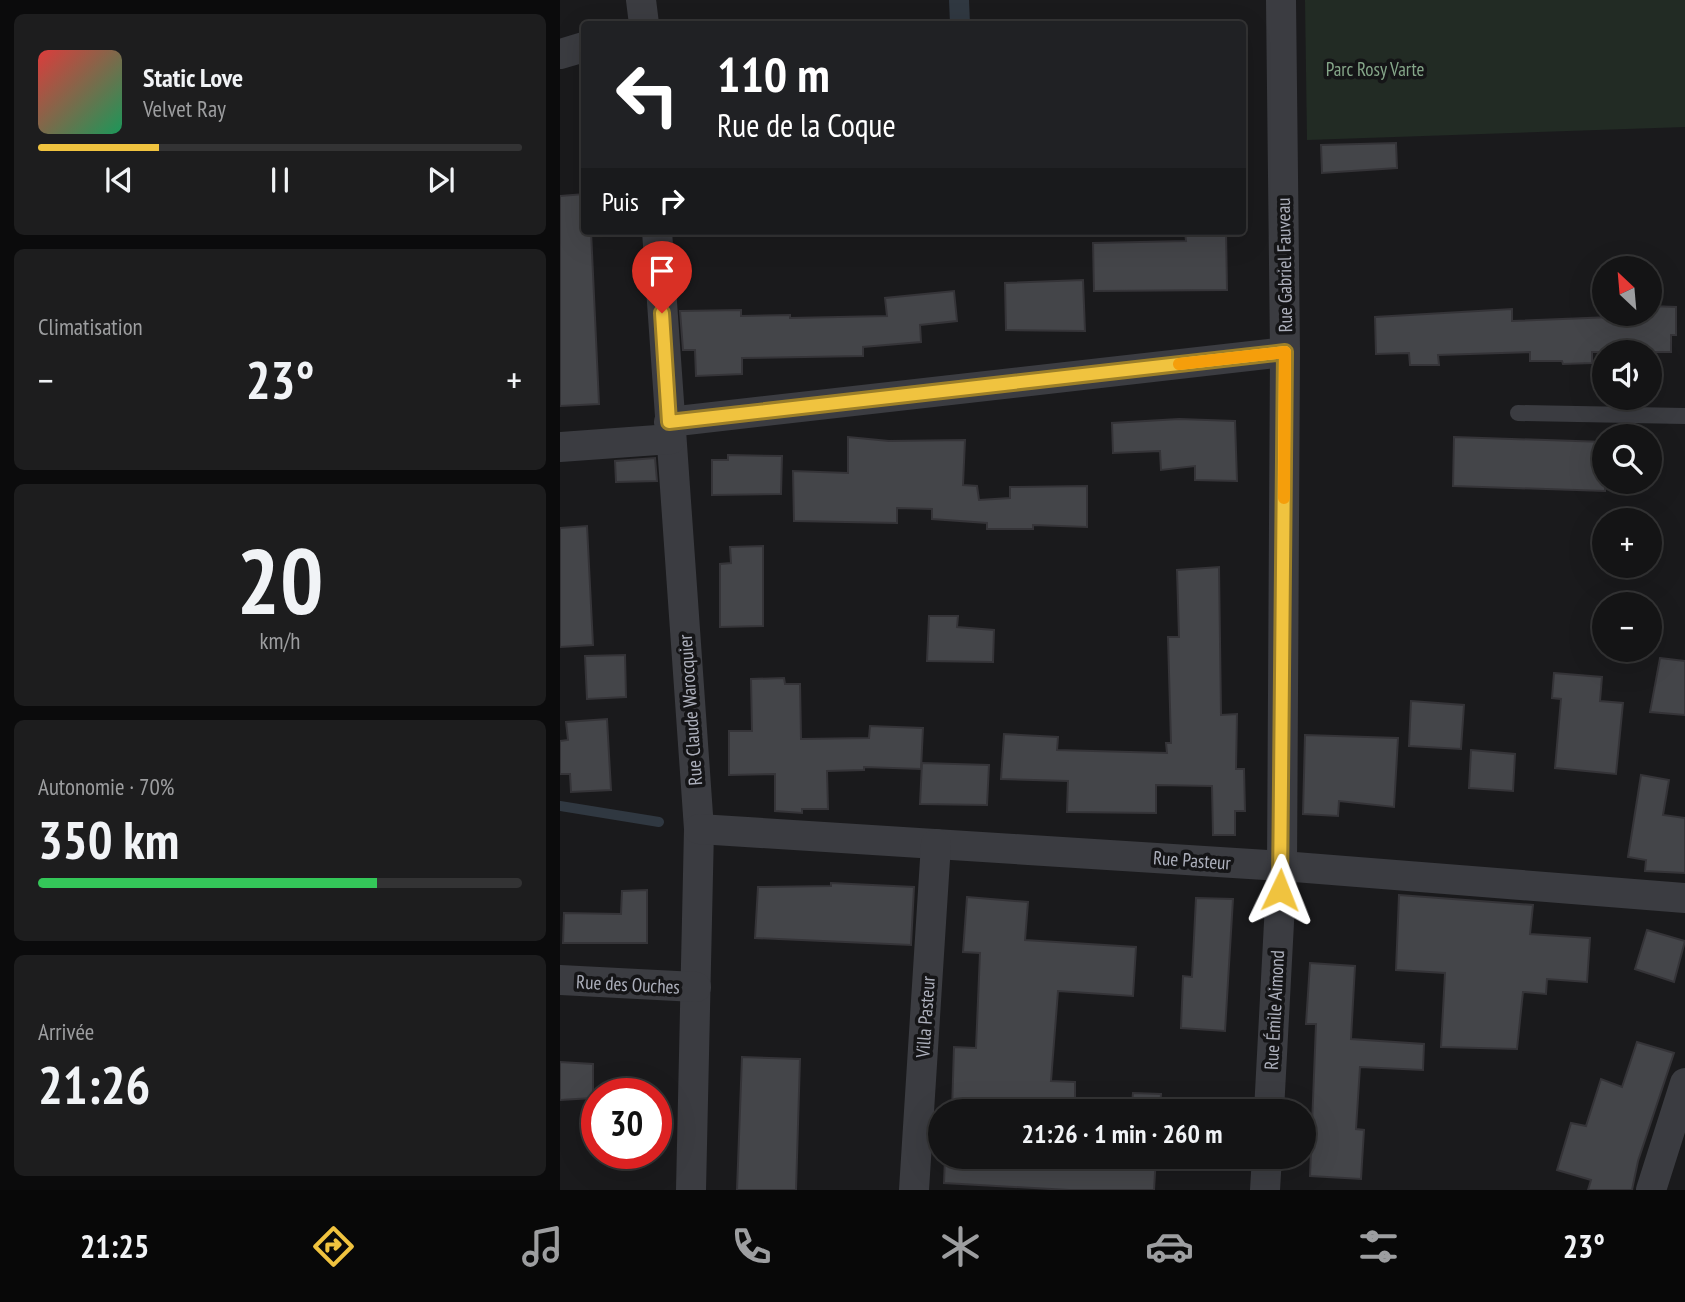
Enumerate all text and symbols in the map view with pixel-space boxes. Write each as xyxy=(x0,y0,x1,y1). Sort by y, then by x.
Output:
text: 110 m xyxy=(717,42,830,106)
icon: left xyxy=(602,49,693,140)
park label: Parc Rosy Varte xyxy=(1326,57,1424,81)
text: Static Love xyxy=(143,61,243,94)
text: Velvet Ray xyxy=(143,94,226,123)
text: Rue de la Coque xyxy=(717,104,896,146)
icon: previous xyxy=(100,161,138,199)
icon: pause xyxy=(261,161,299,199)
icon: next xyxy=(422,161,460,199)
icon: right xyxy=(653,182,691,220)
text: Puis xyxy=(602,185,639,218)
street label: Rue Gabriel Fauveau xyxy=(1271,197,1297,333)
pin xyxy=(632,241,692,313)
icon: arrive xyxy=(643,252,681,290)
north arrow xyxy=(1592,256,1662,326)
map controls xyxy=(1592,256,1662,662)
text: Climatisation xyxy=(38,312,143,341)
button: sound xyxy=(1592,340,1662,410)
text: 23° xyxy=(246,346,314,413)
text: − xyxy=(38,355,54,404)
text: + xyxy=(506,355,522,404)
button: search xyxy=(1592,424,1662,494)
button: + xyxy=(1592,508,1662,578)
text: 20 xyxy=(237,521,324,639)
button: − xyxy=(1592,592,1662,662)
text: km/h xyxy=(260,626,300,655)
street label: Rue Claude Warocquier xyxy=(673,633,707,786)
text: Autonomie · 70% xyxy=(38,772,174,801)
text: 350 km xyxy=(38,806,179,873)
street label: Rue Pasteur xyxy=(1152,845,1232,875)
position arrow xyxy=(1243,853,1317,927)
street label: Rue Émile Aimond xyxy=(1259,949,1289,1071)
street label: Rue des Ouches xyxy=(576,969,680,999)
street label: Villa Pasteur xyxy=(910,975,940,1060)
text: Arrivée xyxy=(38,1017,94,1046)
text: 21:26 xyxy=(38,1051,150,1118)
speed limit sign: 30 xyxy=(581,1078,672,1169)
text: 21:26 · 1 min · 260 m xyxy=(1022,1117,1222,1150)
icon: directions xyxy=(309,1222,358,1271)
icon: music xyxy=(518,1222,567,1271)
icon: phone xyxy=(727,1222,776,1271)
icon: climate xyxy=(936,1222,985,1271)
icon: car xyxy=(1145,1222,1194,1271)
icon: filters xyxy=(1354,1222,1403,1271)
text: 21:25 xyxy=(80,1225,149,1267)
text: 23° xyxy=(1563,1225,1605,1267)

